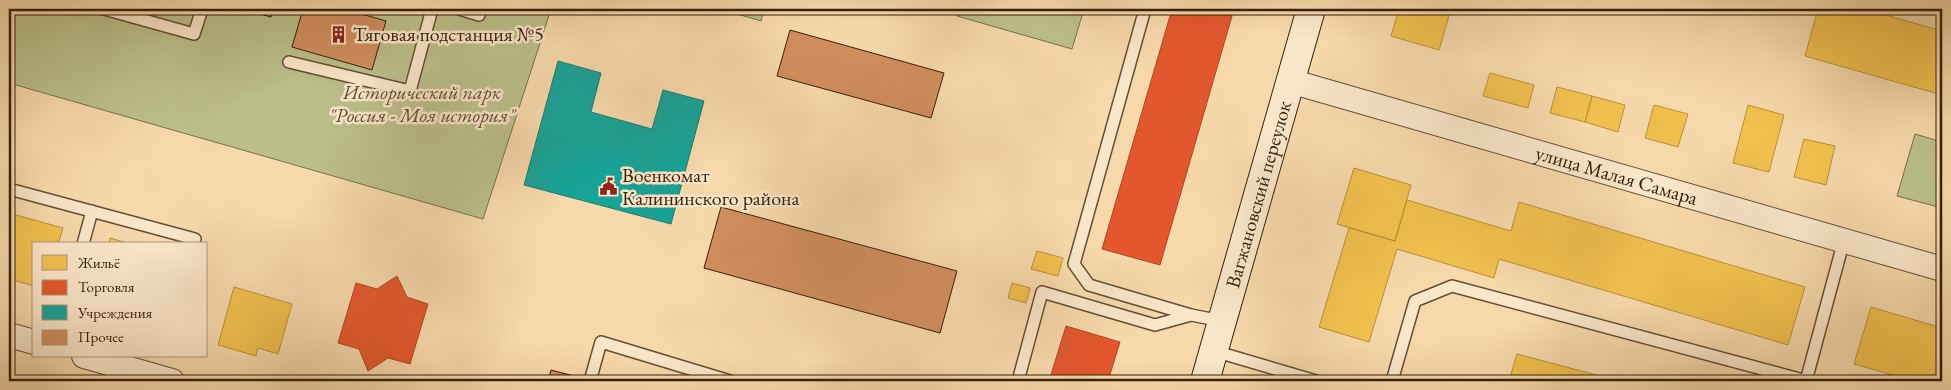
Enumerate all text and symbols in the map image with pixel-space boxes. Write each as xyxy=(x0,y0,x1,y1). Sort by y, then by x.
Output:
place label: Тяговая подстанция №5 xyxy=(353,21,544,47)
building icon: Тяговая подстанция №5 xyxy=(329,24,349,44)
park label: Исторический парк "Россия - Моя история" xyxy=(329,79,518,128)
street label: Вагжановский переулок xyxy=(1219,97,1297,291)
street label: улица Малая Самара xyxy=(1533,140,1701,211)
place label: Военкомат Калининского района xyxy=(622,162,799,211)
public building icon: Военкомат Калининского района xyxy=(598,176,618,196)
legend xyxy=(32,242,208,358)
text: Жильё xyxy=(77,253,120,272)
text: Торговля xyxy=(78,277,135,296)
text: Учреждения xyxy=(77,303,153,322)
text: Прочее xyxy=(78,327,124,346)

